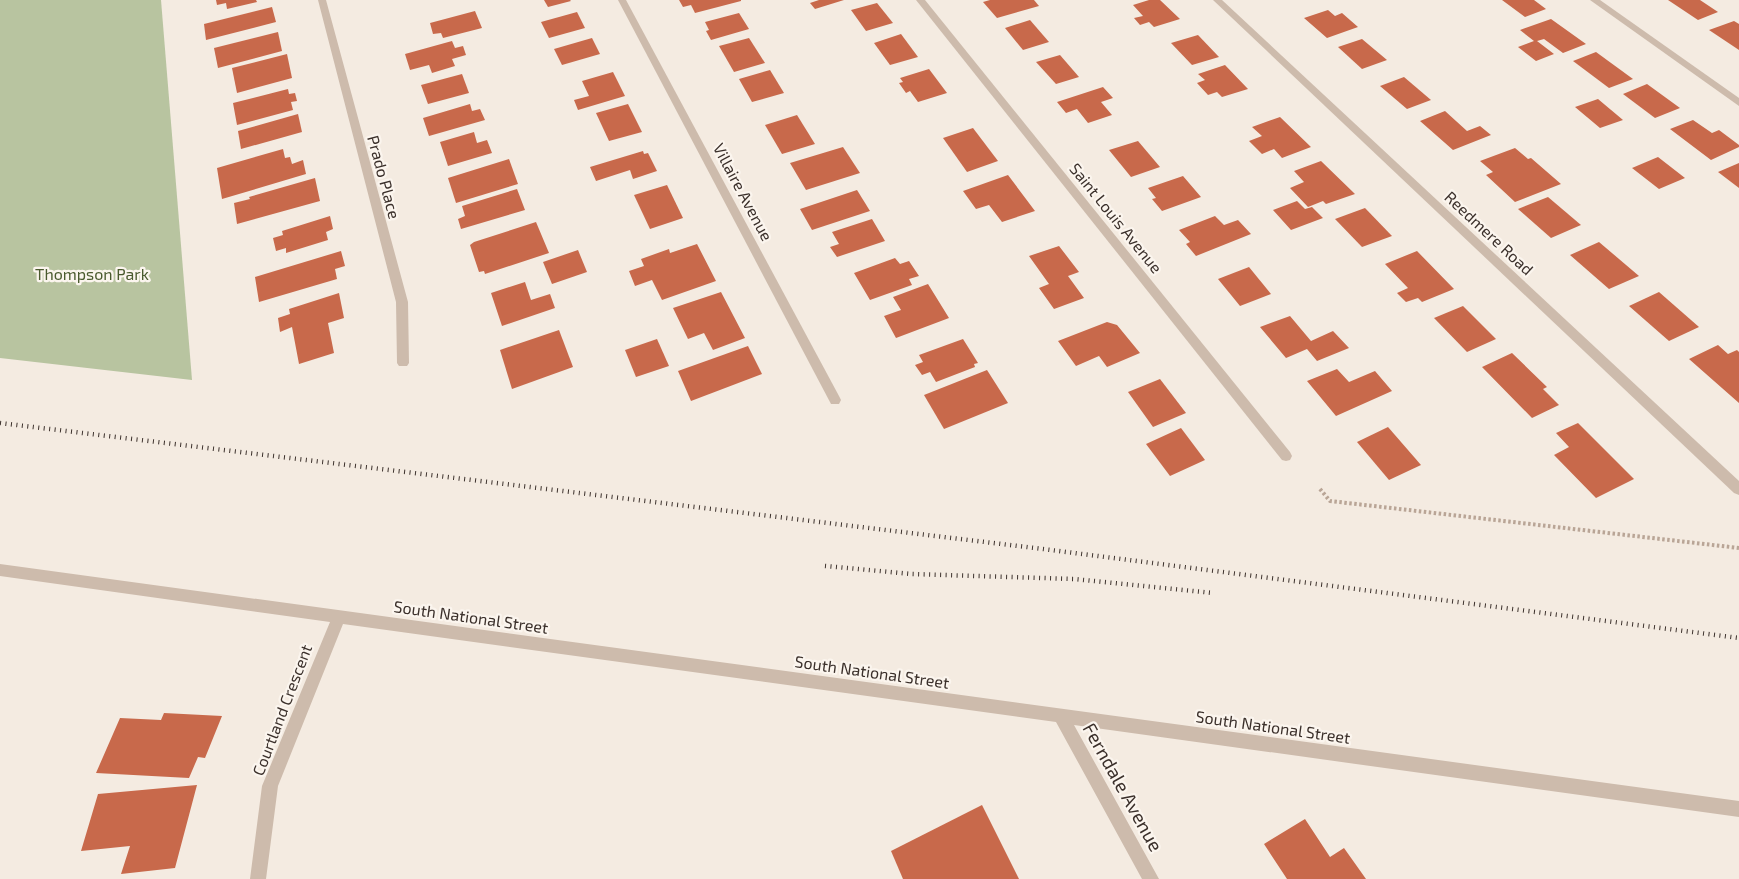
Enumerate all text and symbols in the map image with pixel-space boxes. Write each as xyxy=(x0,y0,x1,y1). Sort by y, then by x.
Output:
street label: Prado Place xyxy=(364,133,405,221)
street label: Villaire Avenue xyxy=(710,140,777,244)
street label: Saint Louis Avenue xyxy=(1066,159,1167,277)
street label: Reedmere Road xyxy=(1441,187,1538,278)
park label: Thompson Park xyxy=(35,264,149,283)
street label: South National Street xyxy=(393,596,550,637)
street label: Courtland Crescent xyxy=(248,641,315,778)
street label: South National Street xyxy=(794,651,951,692)
street label: South National Street xyxy=(1195,706,1352,747)
street label: Ferndale Avenue xyxy=(1079,718,1168,855)

